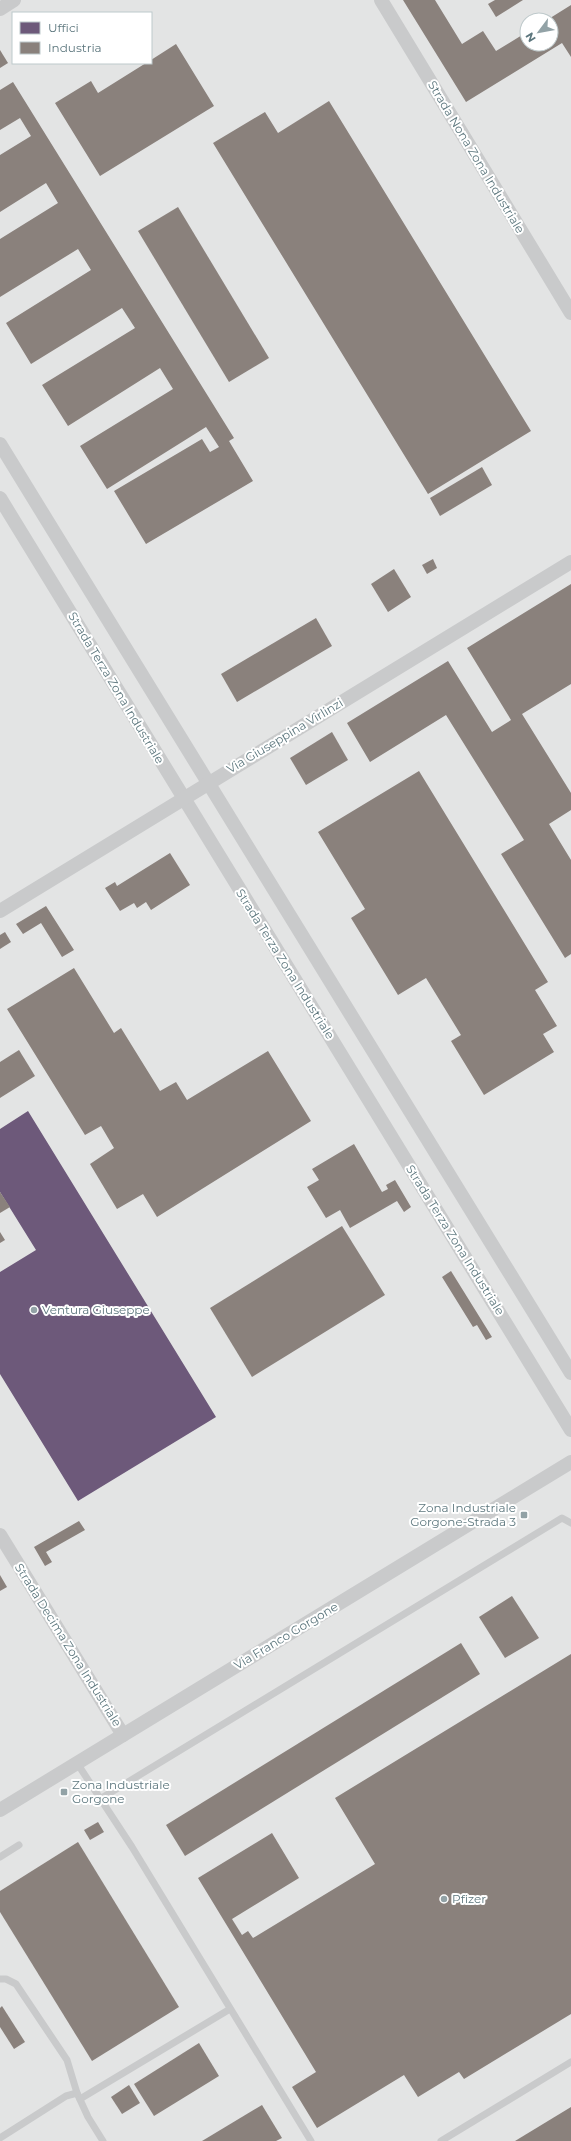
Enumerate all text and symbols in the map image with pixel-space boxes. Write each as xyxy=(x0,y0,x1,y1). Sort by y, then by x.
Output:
legend xyxy=(12,12,152,64)
north arrow xyxy=(519,12,559,52)
text: Uffici xyxy=(48,20,79,35)
text: N xyxy=(522,30,539,45)
text: Industria xyxy=(48,40,102,55)
street label: Strada Nona Zona Industriale xyxy=(425,78,528,236)
street label: Strada Terza Zona Industriale xyxy=(65,609,168,766)
street label: Via Giuseppina Virlinzi xyxy=(224,695,346,776)
street label: Strada Terza Zona Industriale xyxy=(233,886,338,1042)
street label: Strada Terza Zona Industriale xyxy=(403,1162,508,1318)
place label: Ventura Giuseppe xyxy=(42,1302,150,1317)
marker: Ventura Giuseppe xyxy=(29,1305,39,1315)
place label: Zona Industriale Gorgone-Strada 3 xyxy=(410,1500,516,1529)
marker: Zona Industriale Gorgone-Strada 3 xyxy=(519,1510,529,1520)
street label: Strada Decima Zona Industriale xyxy=(12,1560,125,1729)
street label: Via Franco Gorgone xyxy=(231,1599,340,1673)
place label: Zona Industriale Gorgone xyxy=(72,1777,170,1806)
marker: Zona Industriale Gorgone xyxy=(59,1787,69,1797)
place label: Pfizer xyxy=(452,1891,486,1906)
marker: Pfizer xyxy=(439,1894,449,1904)

